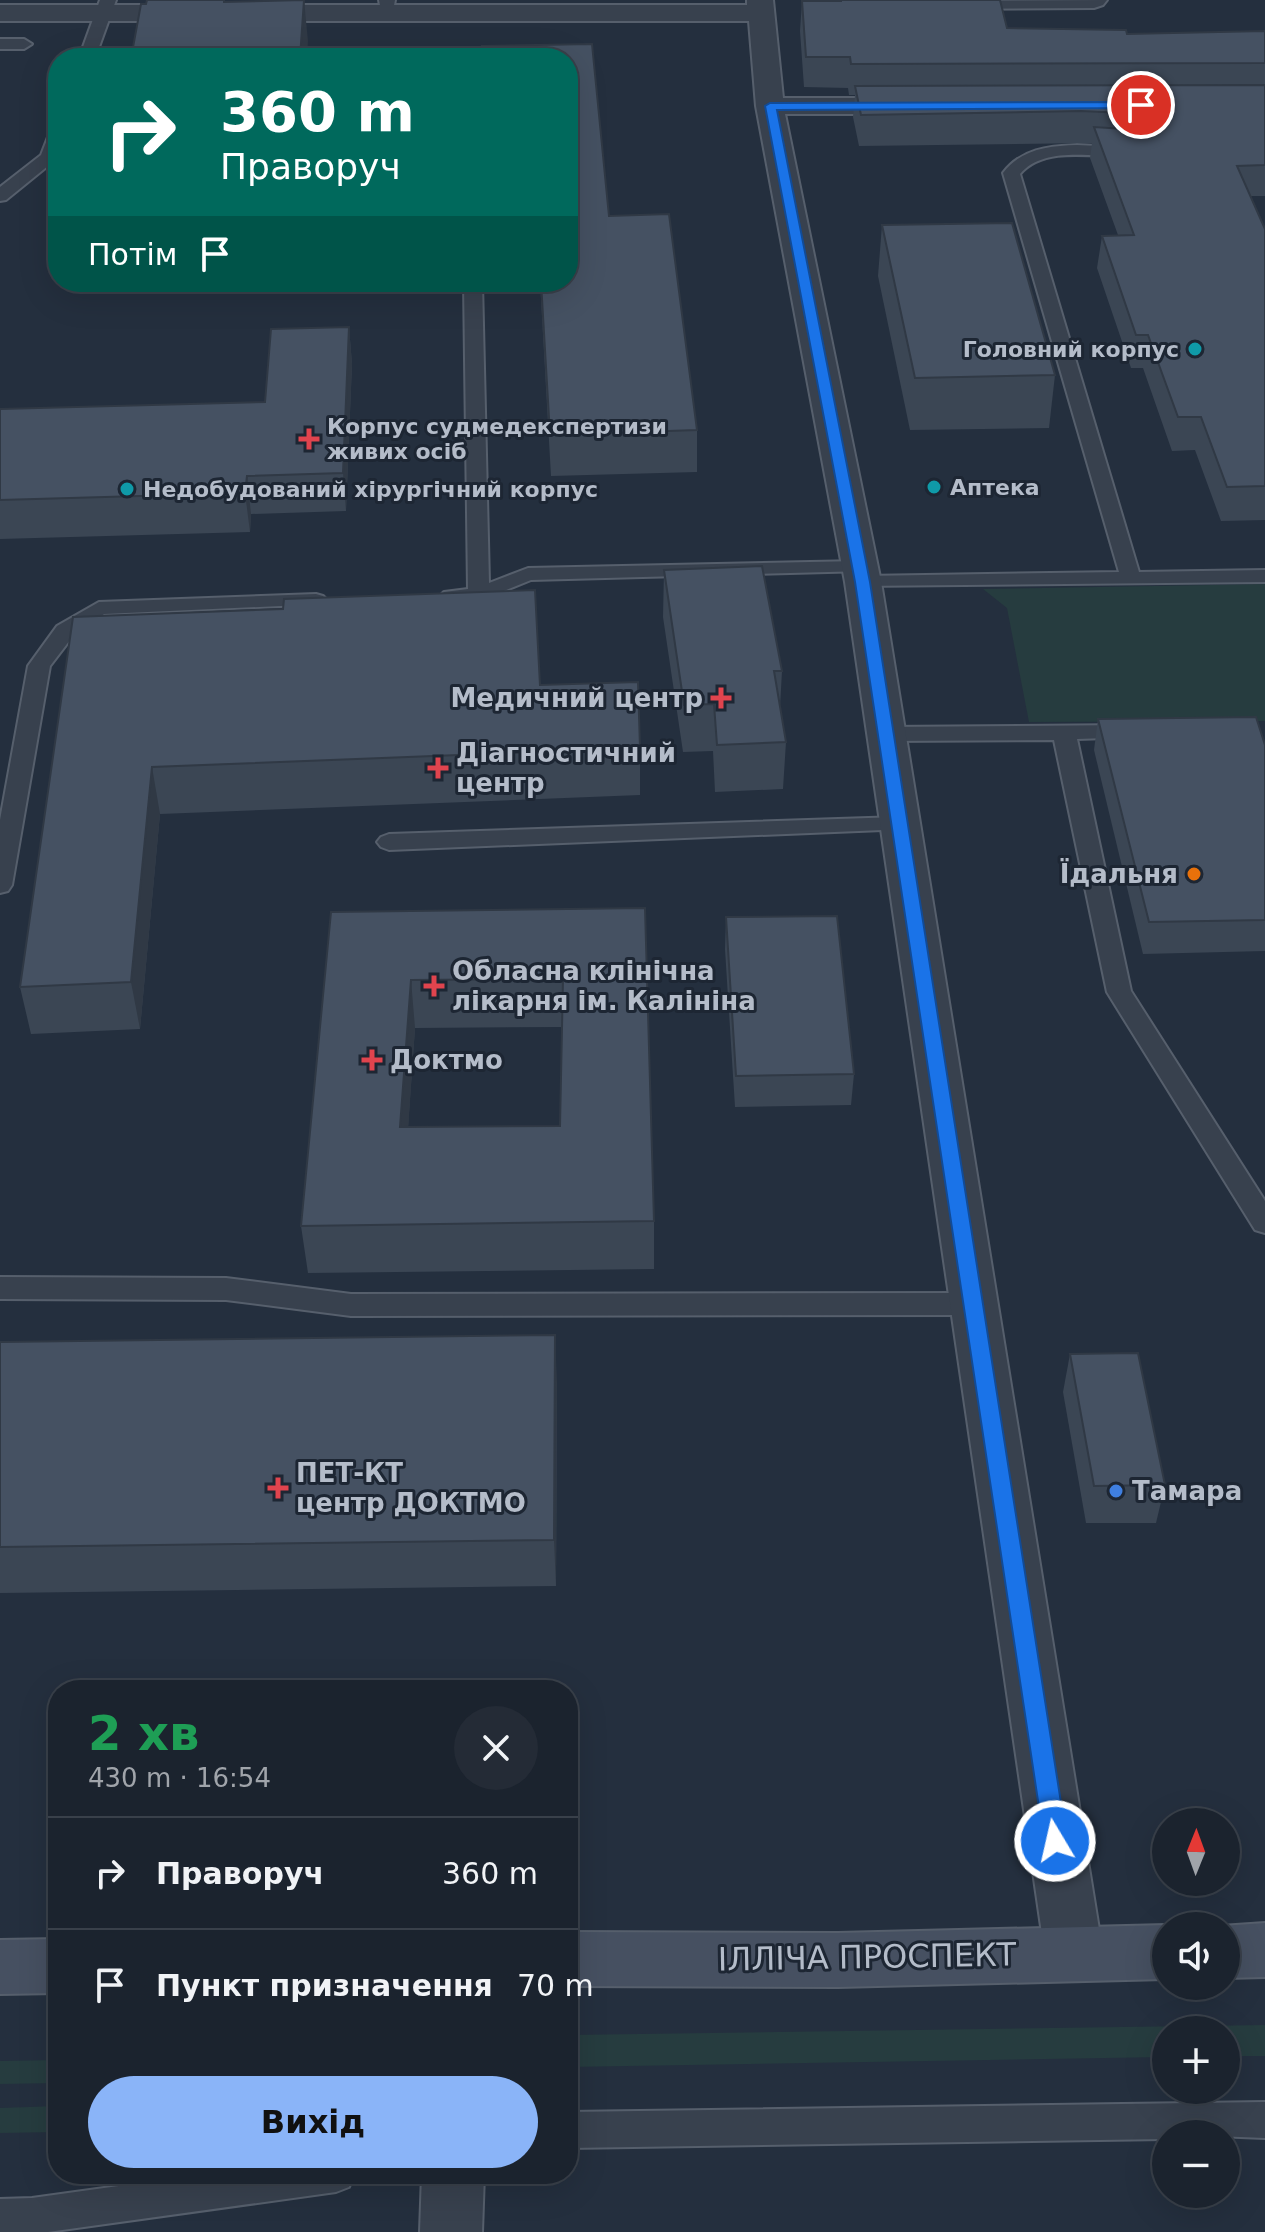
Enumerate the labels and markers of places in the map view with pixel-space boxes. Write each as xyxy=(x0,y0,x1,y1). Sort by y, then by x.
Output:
pin xyxy=(1107,71,1175,139)
place label: Головний корпус xyxy=(963,337,1179,362)
marker: Головний корпус xyxy=(1186,340,1204,358)
place label: Корпус судмедекспертизи живих осіб xyxy=(327,414,667,464)
marker: Корпус судмедекспертизи живих осіб xyxy=(298,428,320,450)
place label: Аптека xyxy=(950,475,1040,500)
place label: Недобудований хірургічний корпус xyxy=(143,477,598,502)
marker: Аптека xyxy=(925,478,943,496)
marker: Недобудований хірургічний корпус xyxy=(118,480,136,498)
place label: Медичний центр xyxy=(450,683,703,713)
marker: Медичний центр xyxy=(710,687,732,709)
place label: Діагностичний центр xyxy=(456,738,676,798)
marker: Діагностичний центр xyxy=(427,757,449,779)
place label: Їдальня xyxy=(1060,858,1178,889)
marker: Їдальня xyxy=(1185,865,1203,883)
place label: Обласна клінічна лікарня ім. Калініна xyxy=(452,956,756,1016)
marker: Обласна клінічна лікарня ім. Калініна xyxy=(423,975,445,997)
place label: Доктмо xyxy=(390,1045,503,1075)
marker: Доктмо xyxy=(361,1049,383,1071)
place label: ПЕТ-КТ центр ДОКТМО xyxy=(296,1458,526,1518)
place label: Тамара xyxy=(1132,1476,1242,1506)
marker: ПЕТ-КТ центр ДОКТМО xyxy=(267,1477,289,1499)
marker: Тамара xyxy=(1107,1482,1125,1500)

